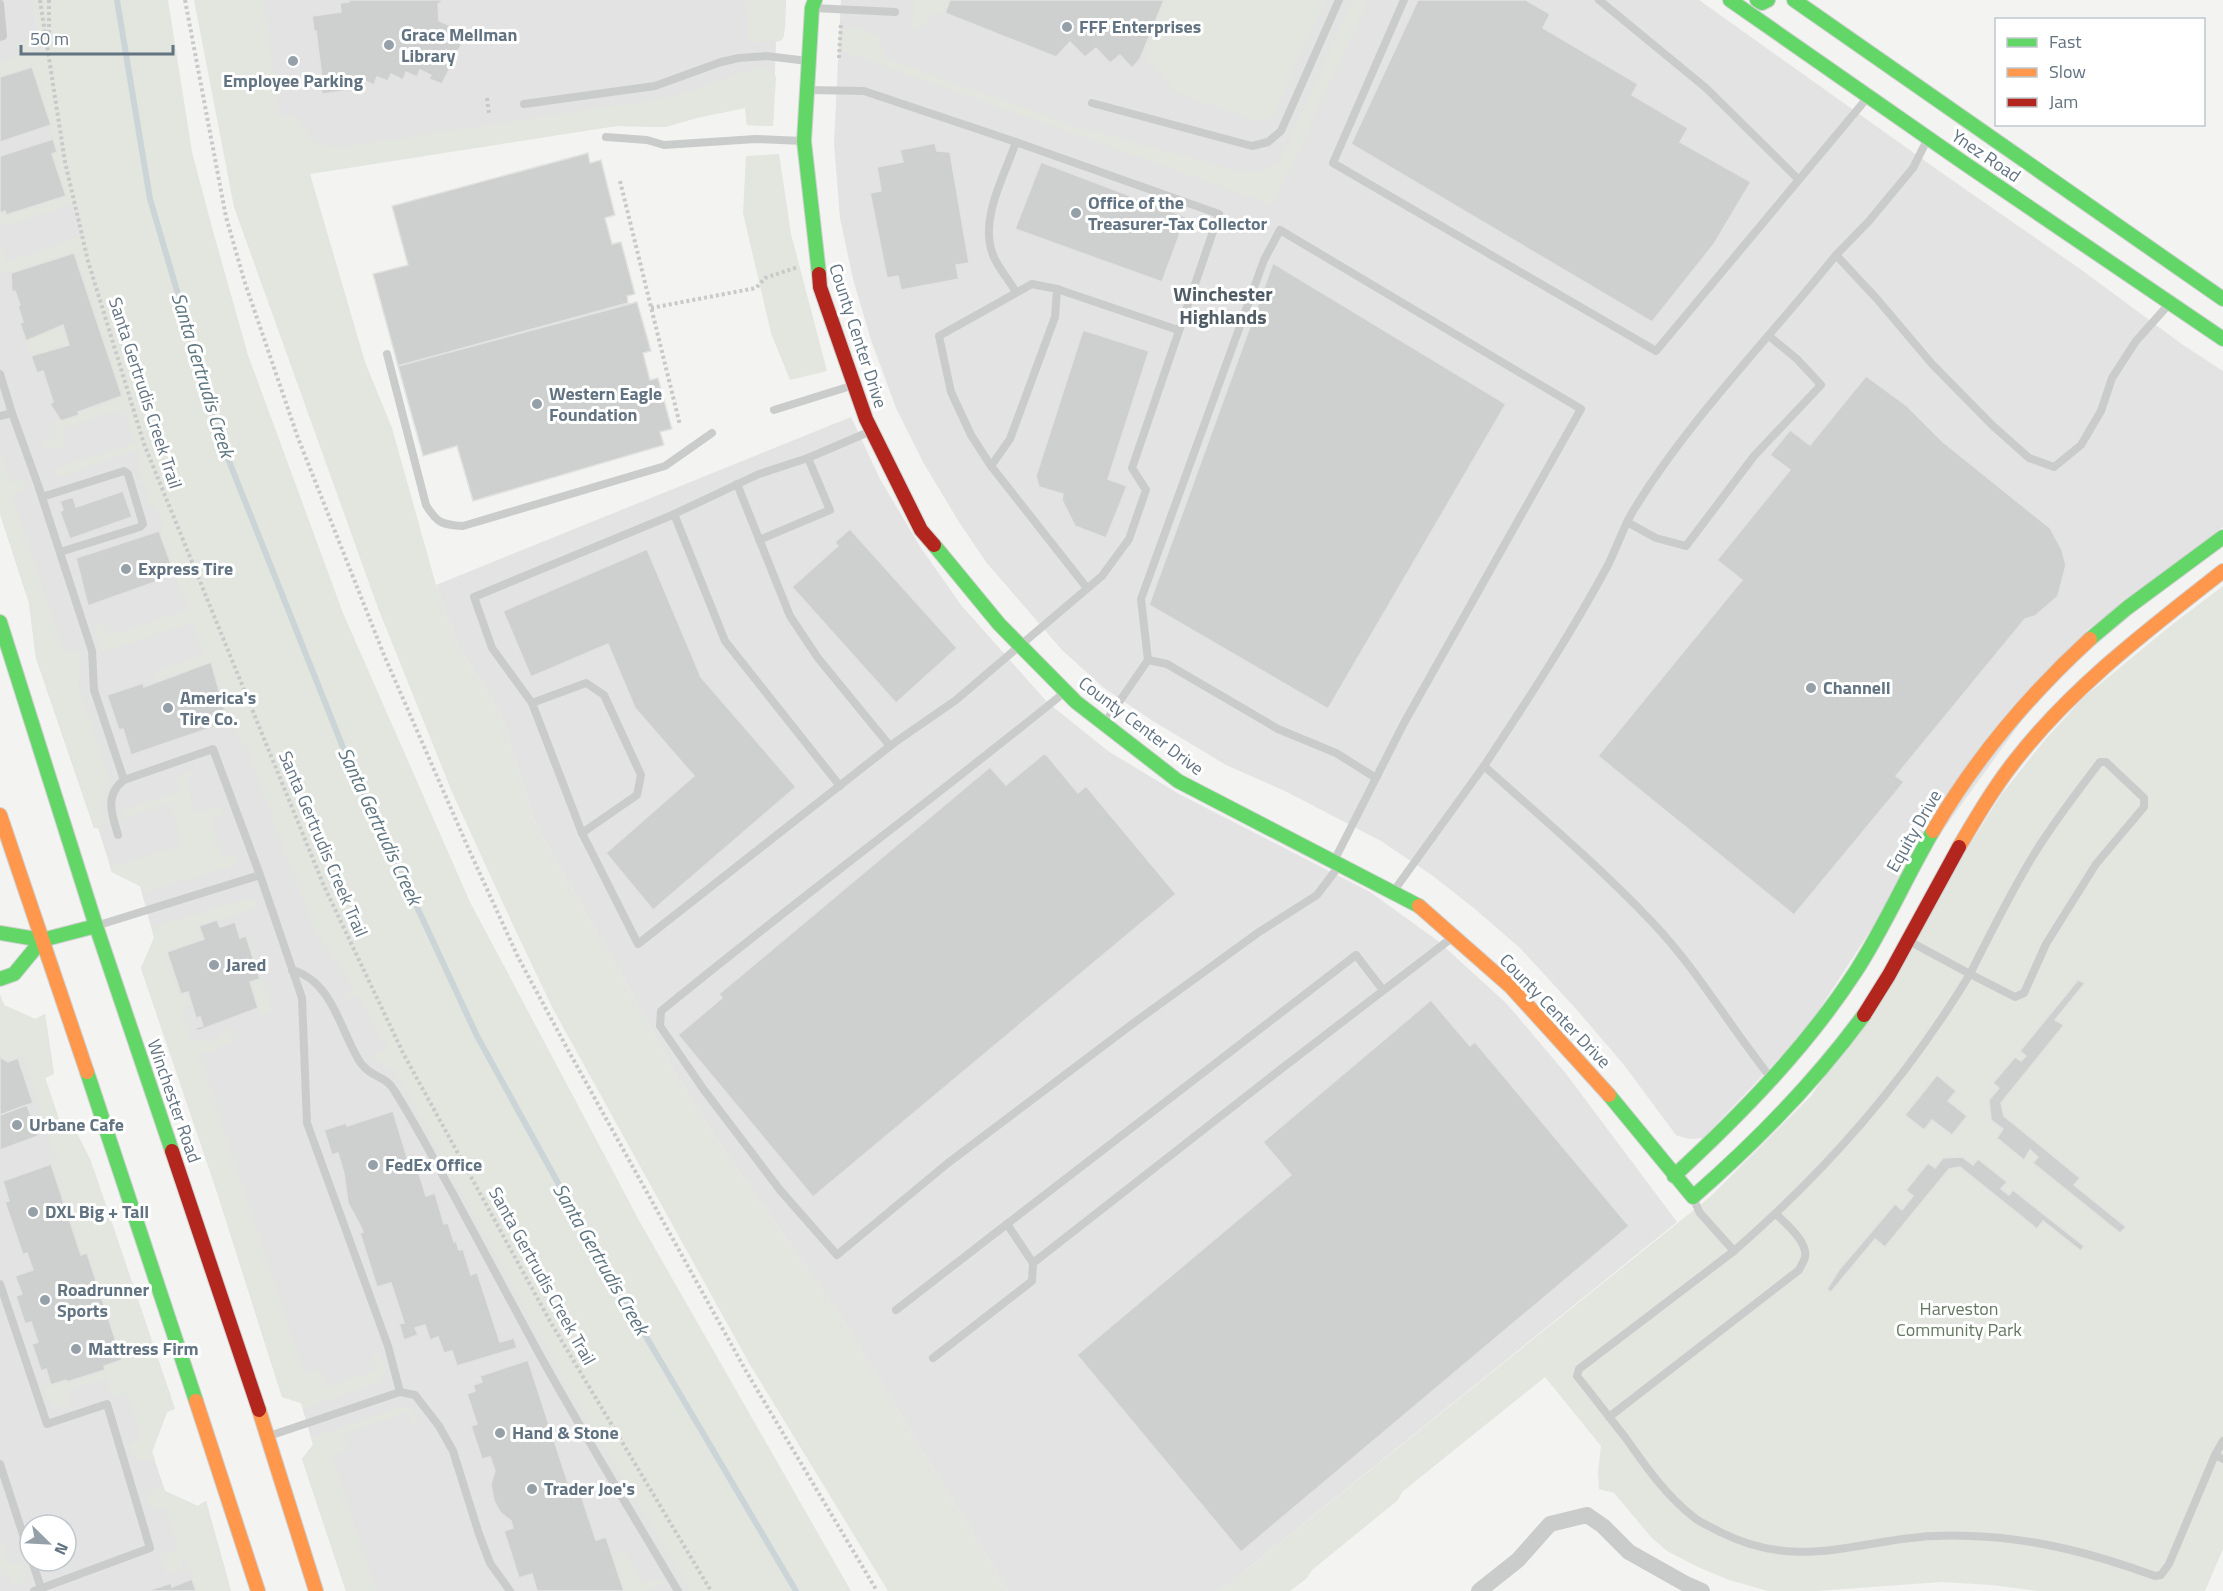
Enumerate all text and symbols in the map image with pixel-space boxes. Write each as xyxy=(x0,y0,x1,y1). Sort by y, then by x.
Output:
place label: FFF Enterprises xyxy=(1079,13,1201,40)
scale bar xyxy=(21,18,172,56)
legend xyxy=(1995,18,2205,126)
marker: FFF Enterprises xyxy=(1060,20,1074,34)
place label: Grace Mellman Library xyxy=(401,21,517,69)
text: 50 m xyxy=(30,25,69,52)
text: Fast xyxy=(2049,28,2082,55)
marker: Grace Mellman Library xyxy=(382,38,396,52)
marker: Employee Parking xyxy=(286,54,300,68)
text: Slow xyxy=(2049,58,2086,85)
place label: Employee Parking xyxy=(223,67,363,94)
text: Jam xyxy=(2049,88,2078,115)
street label: Ynez Road xyxy=(1946,122,2026,189)
place label: Office of the Treasurer-Tax Collector xyxy=(1088,189,1268,237)
marker: Office of the Treasurer-Tax Collector xyxy=(1069,206,1083,220)
street label: County Center Drive xyxy=(822,260,895,412)
district label: Winchester Highlands xyxy=(1173,278,1273,332)
water label: Santa Gertrudis Creek xyxy=(164,289,244,463)
street label: Santa Gertrudis Creek Trail xyxy=(102,294,189,492)
place label: Western Eagle Foundation xyxy=(549,380,662,428)
marker: Western Eagle Foundation xyxy=(530,397,544,411)
place label: Express Tire xyxy=(138,555,233,582)
marker: Express Tire xyxy=(119,562,133,576)
street label: County Center Drive xyxy=(1073,670,1210,782)
place label: Channell xyxy=(1823,674,1891,701)
marker: Channell xyxy=(1804,681,1818,695)
place label: America's Tire Co. xyxy=(180,684,256,732)
marker: America's Tire Co. xyxy=(161,701,175,715)
water label: Santa Gertrudis Creek xyxy=(330,742,431,912)
street label: Santa Gertrudis Creek Trail xyxy=(272,747,375,941)
street label: Equity Drive xyxy=(1879,785,1948,877)
street label: County Center Drive xyxy=(1493,947,1617,1074)
place label: Jared xyxy=(226,951,266,978)
marker: Jared xyxy=(207,958,221,972)
street label: Winchester Road xyxy=(141,1035,208,1166)
place label: Urbane Cafe xyxy=(29,1111,124,1138)
marker: Urbane Cafe xyxy=(10,1118,24,1132)
place label: FedEx Office xyxy=(385,1151,482,1178)
marker: FedEx Office xyxy=(366,1158,380,1172)
water label: Santa Gertrudis Creek xyxy=(545,1177,659,1342)
street label: Santa Gertrudis Creek Trail xyxy=(482,1182,603,1370)
place label: DXL Big + Tall xyxy=(45,1198,149,1225)
marker: DXL Big + Tall xyxy=(26,1205,40,1219)
place label: Roadrunner Sports xyxy=(57,1276,149,1324)
marker: Roadrunner Sports xyxy=(38,1293,52,1307)
park label: Harveston Community Park xyxy=(1896,1295,2022,1343)
place label: Mattress Firm xyxy=(88,1335,199,1362)
marker: Mattress Firm xyxy=(69,1342,83,1356)
place label: Hand & Stone xyxy=(512,1419,619,1446)
marker: Hand & Stone xyxy=(493,1426,507,1440)
place label: Trader Joe's xyxy=(544,1475,635,1502)
marker: Trader Joe's xyxy=(525,1482,539,1496)
north arrow xyxy=(18,1513,78,1573)
text: N xyxy=(48,1539,75,1559)

